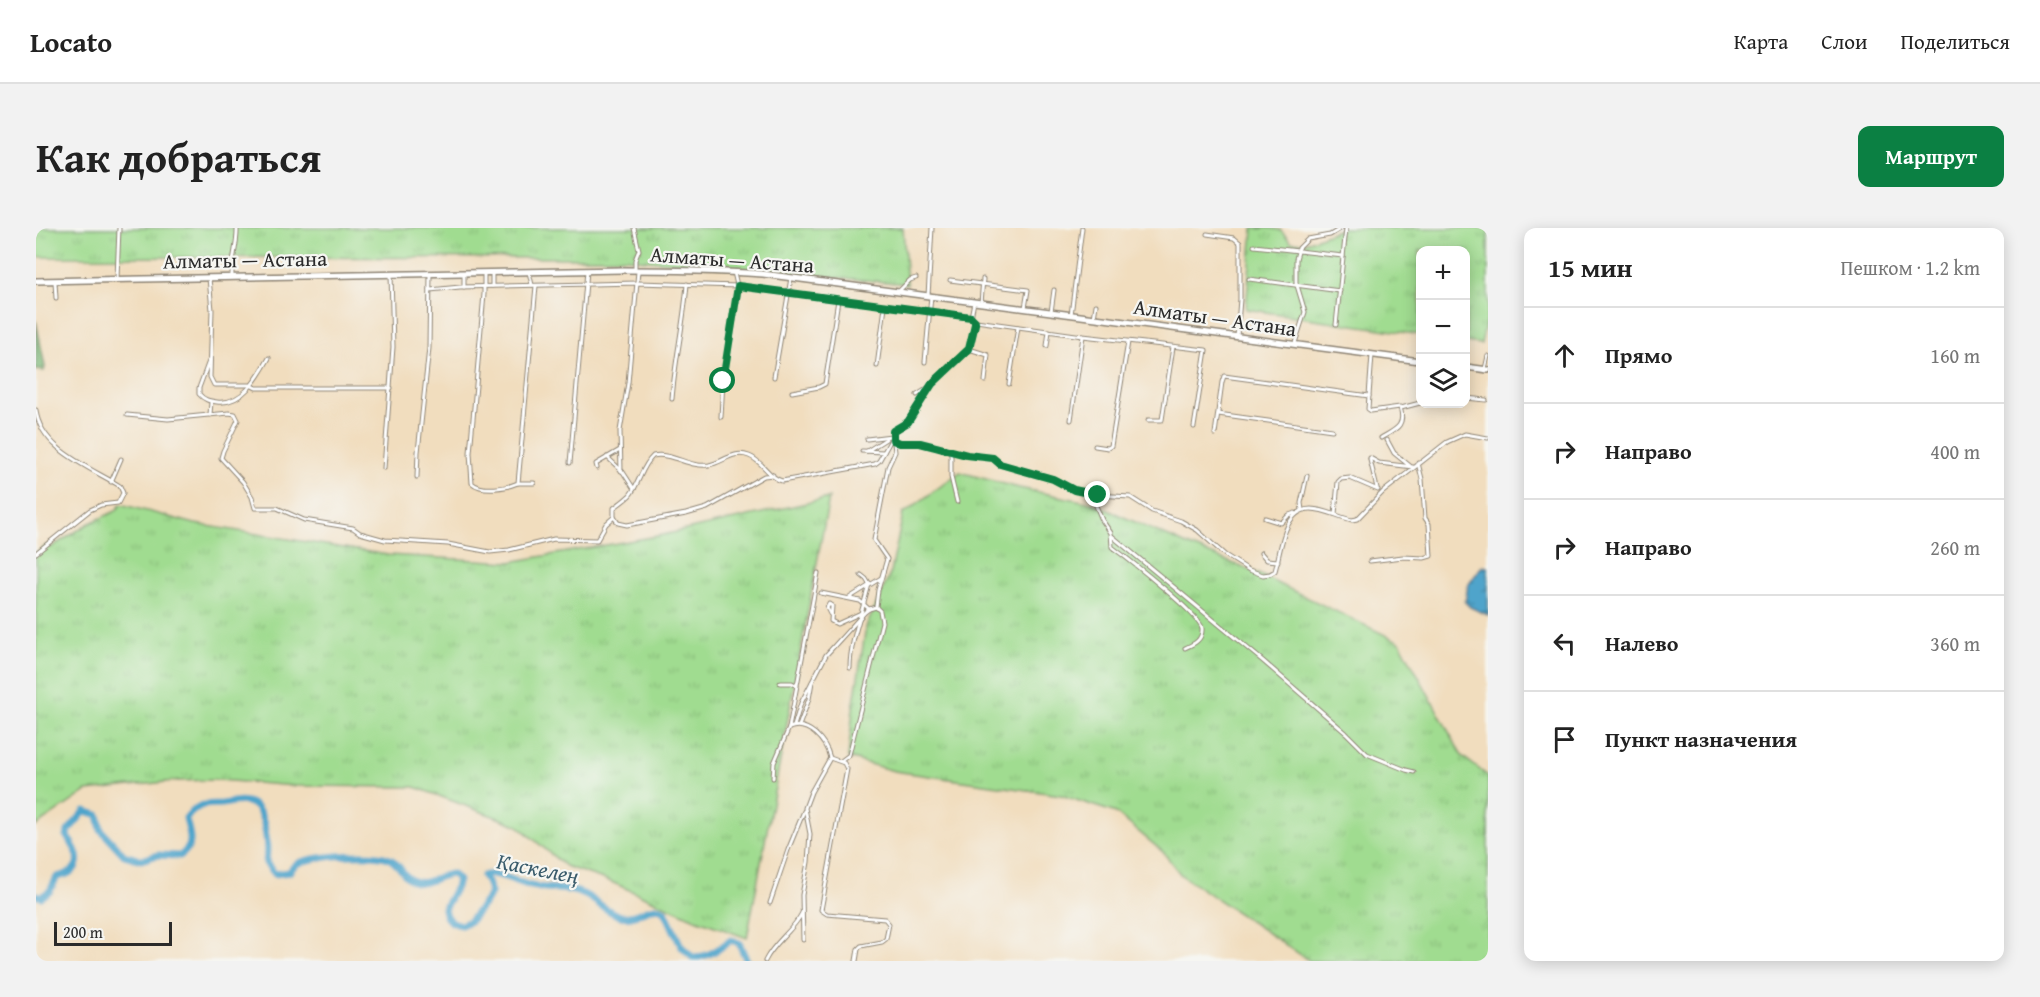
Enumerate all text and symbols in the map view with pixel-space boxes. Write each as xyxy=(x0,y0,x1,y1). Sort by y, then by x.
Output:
text: Locato xyxy=(30,21,112,62)
text: Карта xyxy=(1734,26,1788,57)
text: Слои xyxy=(1821,26,1867,57)
text: Поделиться xyxy=(1900,26,2010,57)
text: Как добраться xyxy=(36,126,321,187)
button: Маршрут xyxy=(1858,126,2004,187)
street label: Алматы — Астана xyxy=(649,238,815,281)
street label: Алматы — Астана xyxy=(163,243,327,276)
map controls xyxy=(1416,246,1470,408)
button: + xyxy=(1416,246,1470,300)
text: 15 мин xyxy=(1548,248,1633,287)
text: Пешком · 1.2 km xyxy=(1840,253,1980,282)
street label: Алматы — Астана xyxy=(1132,291,1298,344)
button: − xyxy=(1416,300,1470,354)
icon: ahead xyxy=(1548,339,1581,372)
text: Прямо xyxy=(1605,339,1672,371)
text: 160 m xyxy=(1930,341,1980,370)
button: layers xyxy=(1416,354,1470,408)
route start xyxy=(709,367,735,393)
icon: right xyxy=(1548,435,1581,468)
text: Направо xyxy=(1605,435,1692,467)
text: 400 m xyxy=(1930,437,1980,466)
route end xyxy=(1084,481,1110,507)
icon: right xyxy=(1548,531,1581,564)
text: Направо xyxy=(1605,531,1692,563)
text: 260 m xyxy=(1930,533,1980,562)
icon: left xyxy=(1548,627,1581,660)
text: Налево xyxy=(1605,627,1678,659)
text: 360 m xyxy=(1930,629,1980,658)
icon: arrive xyxy=(1548,723,1581,756)
text: Пункт назначения xyxy=(1605,723,1797,755)
water label: Қаскелең xyxy=(494,844,582,892)
scale bar xyxy=(54,919,172,946)
text: 200 m xyxy=(63,920,103,944)

